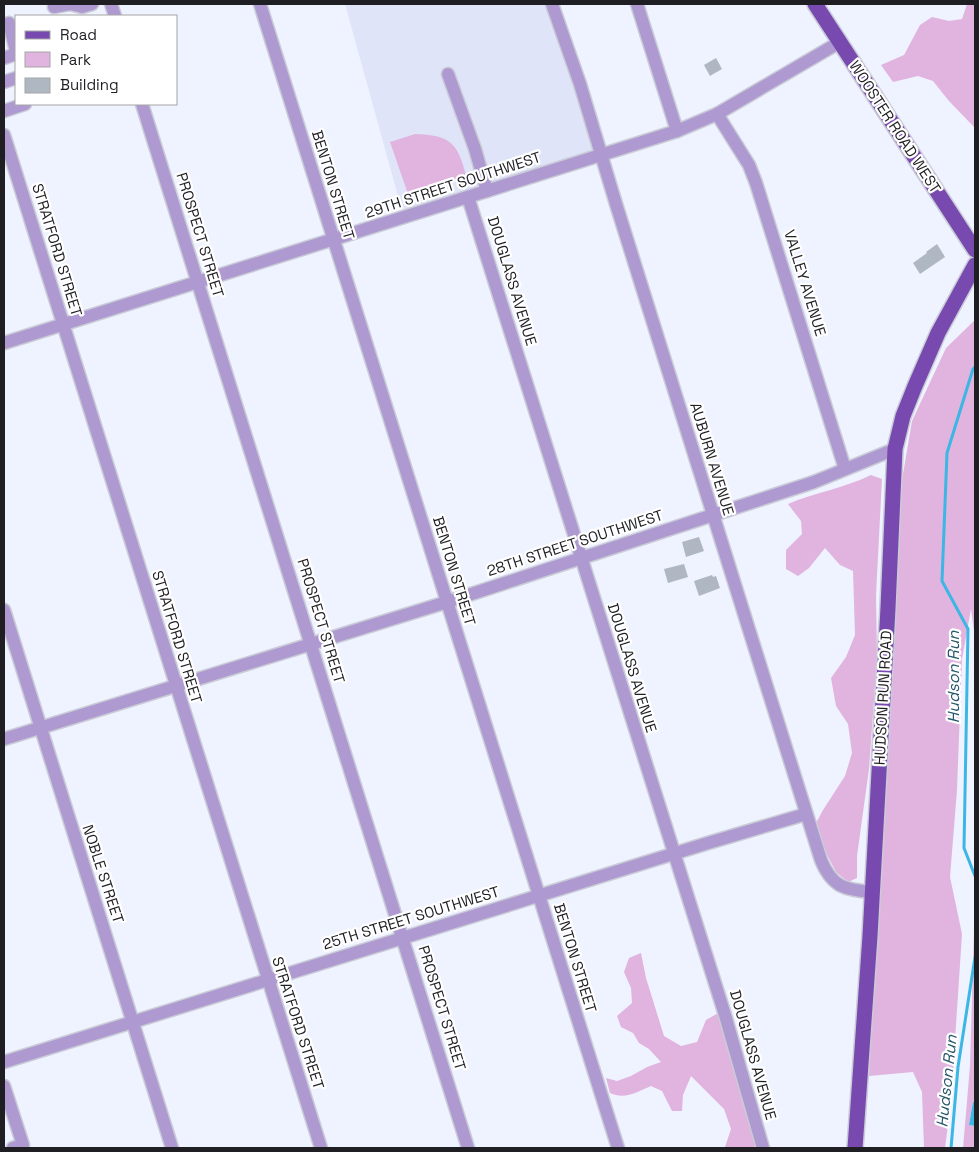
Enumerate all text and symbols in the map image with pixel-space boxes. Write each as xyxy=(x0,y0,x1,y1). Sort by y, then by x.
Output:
legend xyxy=(15,15,178,105)
text: Road xyxy=(60,25,97,44)
text: Park xyxy=(60,50,91,69)
street label: WOOSTER ROAD WEST xyxy=(845,57,945,197)
text: Building xyxy=(60,75,119,94)
street label: BENTON STREET xyxy=(308,128,359,242)
street label: 29TH STREET SOUTHWEST xyxy=(362,147,543,222)
street label: PROSPECT STREET xyxy=(172,170,229,300)
street label: STRATFORD STREET xyxy=(28,181,87,319)
street label: DOUGLASS AVENUE xyxy=(484,214,541,348)
street label: VALLEY AVENUE xyxy=(780,227,831,338)
street label: AUBURN AVENUE xyxy=(686,400,739,518)
street label: 28TH STREET SOUTHWEST xyxy=(484,505,665,580)
street label: BENTON STREET xyxy=(429,514,480,628)
street label: PROSPECT STREET xyxy=(293,556,350,686)
street label: STRATFORD STREET xyxy=(148,568,207,706)
street label: DOUGLASS AVENUE xyxy=(604,601,661,735)
street label: HUDSON RUN ROAD xyxy=(869,630,896,766)
water label: Hudson Run xyxy=(943,630,964,723)
street label: NOBLE STREET xyxy=(79,822,128,926)
street label: 25TH STREET SOUTHWEST xyxy=(320,882,502,953)
street label: BENTON STREET xyxy=(550,901,601,1015)
street label: PROSPECT STREET xyxy=(414,943,471,1073)
street label: STRATFORD STREET xyxy=(268,954,329,1092)
street label: DOUGLASS AVENUE xyxy=(726,988,781,1122)
water label: Hudson Run xyxy=(931,1033,962,1128)

